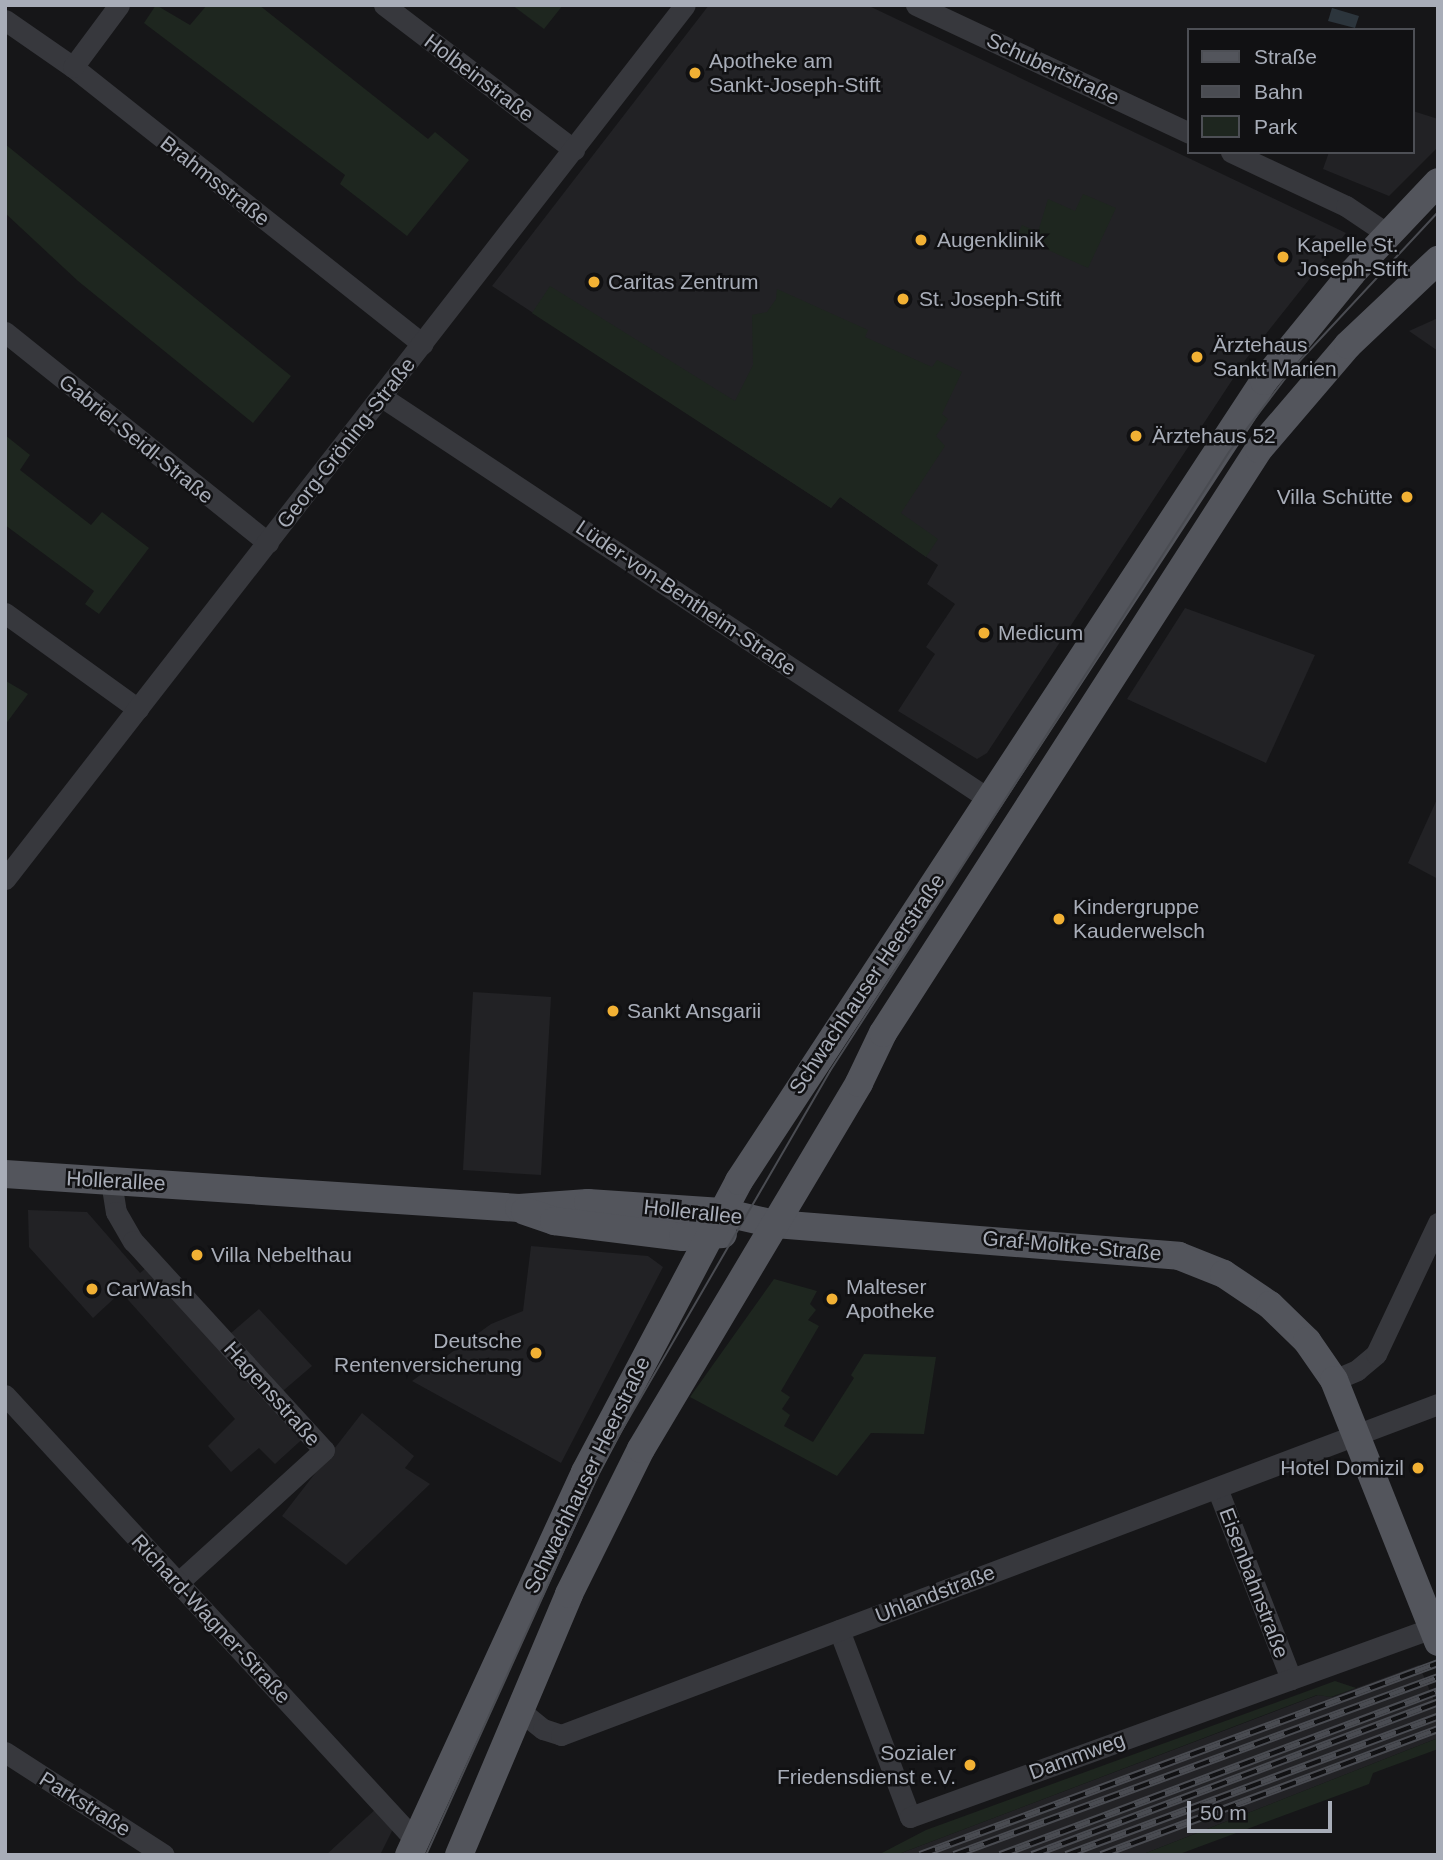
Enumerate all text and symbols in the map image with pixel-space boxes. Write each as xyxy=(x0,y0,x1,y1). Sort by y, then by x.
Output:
street label: Schubertstraße xyxy=(983,27,1123,111)
legend xyxy=(1188,28,1415,154)
street label: Holbeinstraße xyxy=(419,29,539,127)
text: Straße xyxy=(1254,45,1317,68)
place label: Apotheke am Sankt-Joseph-Stift xyxy=(709,48,881,98)
marker: Apotheke am Sankt-Joseph-Stift xyxy=(687,65,703,81)
text: Bahn xyxy=(1254,80,1303,103)
text: Park xyxy=(1254,115,1297,138)
street label: Brahmsstraße xyxy=(155,130,275,232)
place label: Augenklinik xyxy=(937,227,1044,253)
marker: Augenklinik xyxy=(911,230,931,250)
place label: Kapelle St. Joseph-Stift xyxy=(1297,232,1408,282)
marker: Kapelle St. Joseph-Stift xyxy=(1275,249,1291,265)
place label: Caritas Zentrum xyxy=(608,269,759,295)
marker: Caritas Zentrum xyxy=(586,274,602,290)
place label: St. Joseph-Stift xyxy=(919,286,1061,312)
marker: St. Joseph-Stift xyxy=(893,289,913,309)
place label: Ärztehaus Sankt Marien xyxy=(1213,332,1337,382)
marker: Ärztehaus Sankt Marien xyxy=(1187,347,1207,367)
street label: Georg-Gröning-Straße xyxy=(271,352,421,534)
street label: Gabriel-Seidl-Straße xyxy=(54,369,218,509)
place label: Ärztehaus 52 xyxy=(1152,423,1276,449)
marker: Ärztehaus 52 xyxy=(1126,426,1146,446)
place label: Villa Schütte xyxy=(1277,484,1393,510)
marker: Villa Schütte xyxy=(1399,489,1415,505)
street label: Lüder-von-Bentheim-Straße xyxy=(571,515,801,681)
place label: Medicum xyxy=(998,620,1083,646)
marker: Medicum xyxy=(976,625,992,641)
street label: Schwachhauser Heerstraße xyxy=(784,869,950,1099)
place label: Kindergruppe Kauderwelsch xyxy=(1073,894,1205,944)
marker: Kindergruppe Kauderwelsch xyxy=(1051,911,1067,927)
place label: Sankt Ansgarii xyxy=(627,998,762,1024)
marker: Sankt Ansgarii xyxy=(605,1003,621,1019)
street label: Hollerallee xyxy=(66,1166,166,1196)
street label: Hollerallee xyxy=(642,1194,744,1230)
street label: Graf-Moltke-Straße xyxy=(981,1226,1163,1266)
place label: Villa Nebelthau xyxy=(211,1242,352,1268)
marker: Villa Nebelthau xyxy=(189,1247,205,1263)
place label: Malteser Apotheke xyxy=(846,1274,935,1324)
place label: CarWash xyxy=(106,1276,193,1302)
marker: CarWash xyxy=(84,1281,100,1297)
marker: Malteser Apotheke xyxy=(824,1291,840,1307)
place label: Deutsche Rentenversicherung xyxy=(334,1328,522,1378)
street label: Hagensstraße xyxy=(219,1337,325,1451)
marker: Deutsche Rentenversicherung xyxy=(528,1345,544,1361)
street label: Schwachhauser Heerstraße xyxy=(519,1353,655,1597)
place label: Hotel Domizil xyxy=(1280,1455,1404,1481)
marker: Hotel Domizil xyxy=(1410,1460,1426,1476)
street label: Eisenbahnstraße xyxy=(1214,1504,1294,1662)
street label: Richard-Wagner-Straße xyxy=(126,1529,296,1709)
street label: Uhlandstraße xyxy=(872,1560,998,1628)
street label: Dammweg xyxy=(1026,1727,1128,1785)
place label: Sozialer Friedensdienst e.V. xyxy=(777,1740,956,1790)
marker: Sozialer Friedensdienst e.V. xyxy=(962,1757,978,1773)
street label: Parkstraße xyxy=(35,1766,135,1842)
scale bar xyxy=(1191,1786,1336,1830)
text: 50 m xyxy=(1200,1801,1247,1824)

